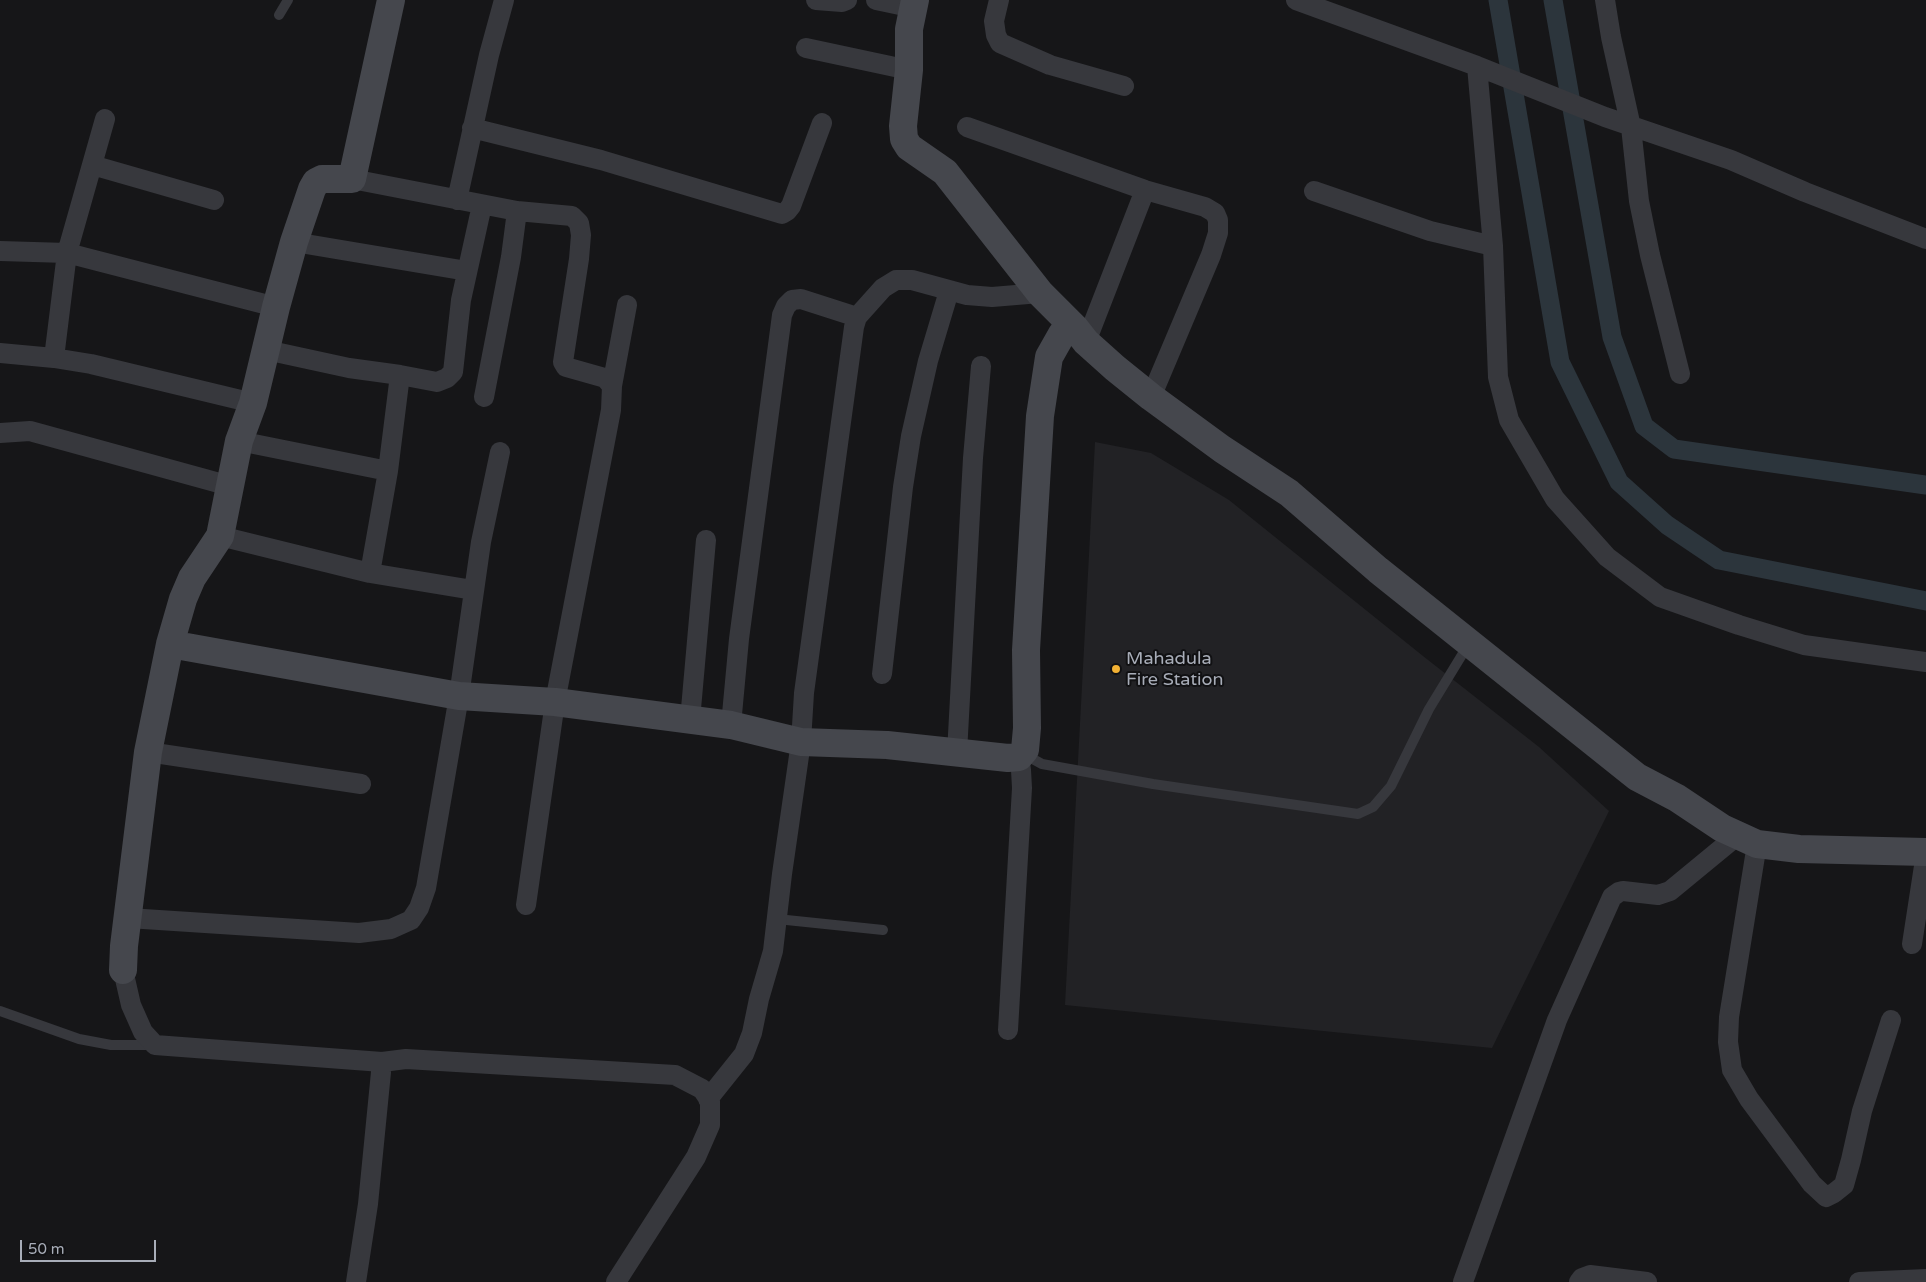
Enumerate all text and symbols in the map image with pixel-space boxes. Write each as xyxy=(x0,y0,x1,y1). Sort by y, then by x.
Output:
place label: Mahadula Fire Station xyxy=(1126,648,1223,691)
marker: Mahadula Fire Station xyxy=(1110,663,1122,675)
scale bar xyxy=(22,1230,159,1262)
text: 50 m xyxy=(28,1240,65,1258)

